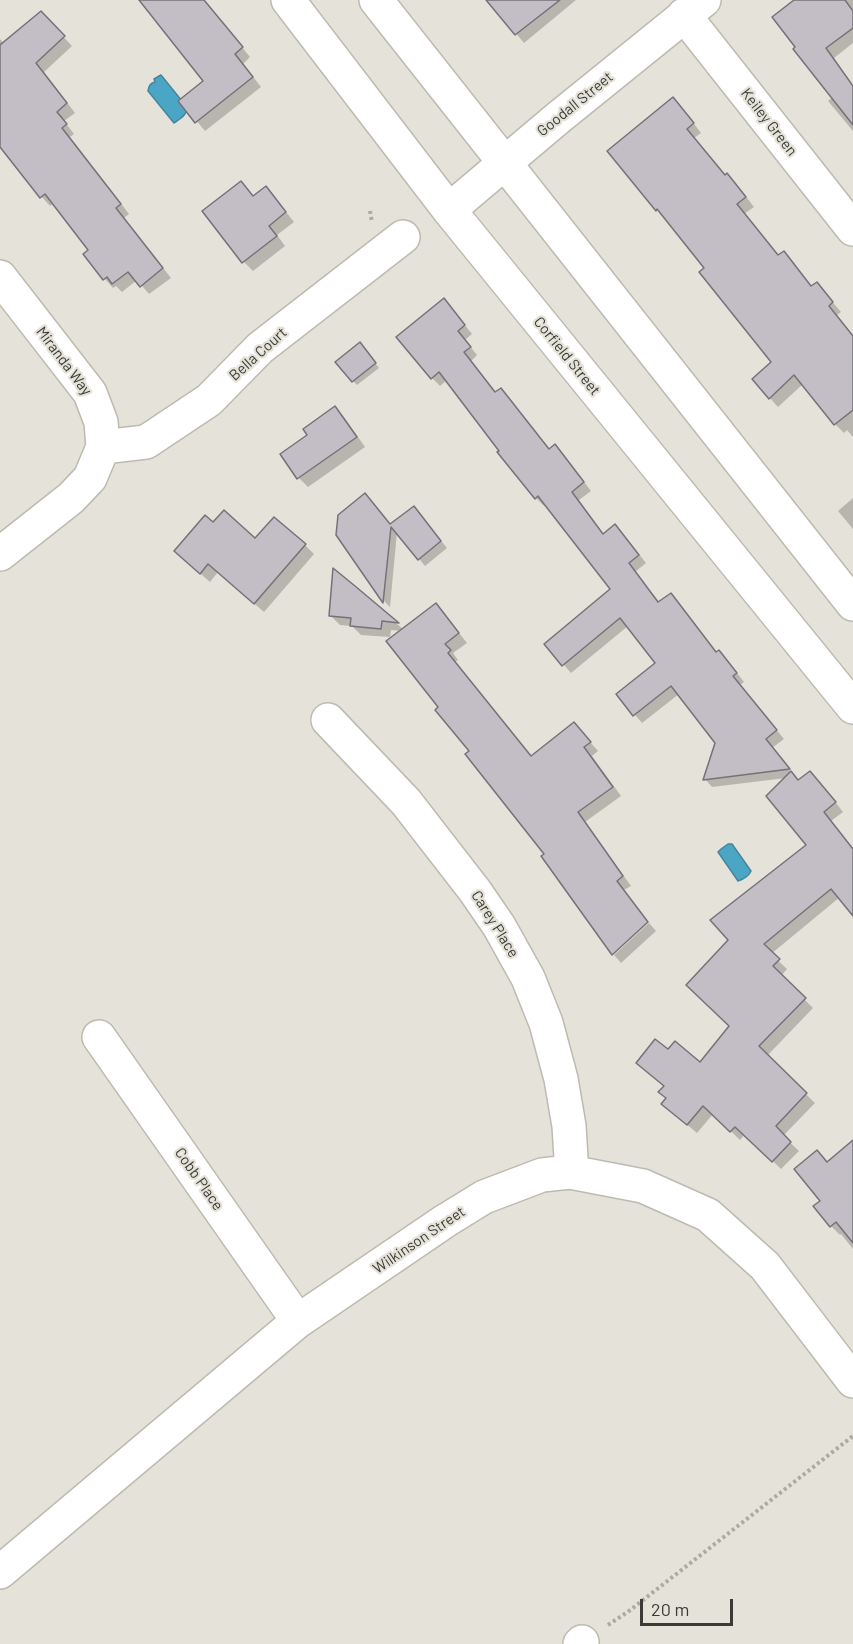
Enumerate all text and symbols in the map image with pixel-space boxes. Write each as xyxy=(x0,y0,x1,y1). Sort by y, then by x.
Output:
street label: Goodall Street xyxy=(533,68,617,140)
street label: Keiley Green xyxy=(737,85,801,159)
street label: Corfield Street xyxy=(530,313,604,399)
street label: Miranda Way xyxy=(32,323,96,399)
street label: Bella Court xyxy=(225,323,291,385)
street label: Carey Place xyxy=(467,887,523,961)
street label: Cobb Place xyxy=(171,1144,227,1214)
street label: Wilkinson Street xyxy=(369,1203,469,1277)
scale bar xyxy=(643,1587,736,1625)
text: 20 m xyxy=(651,1598,689,1620)

